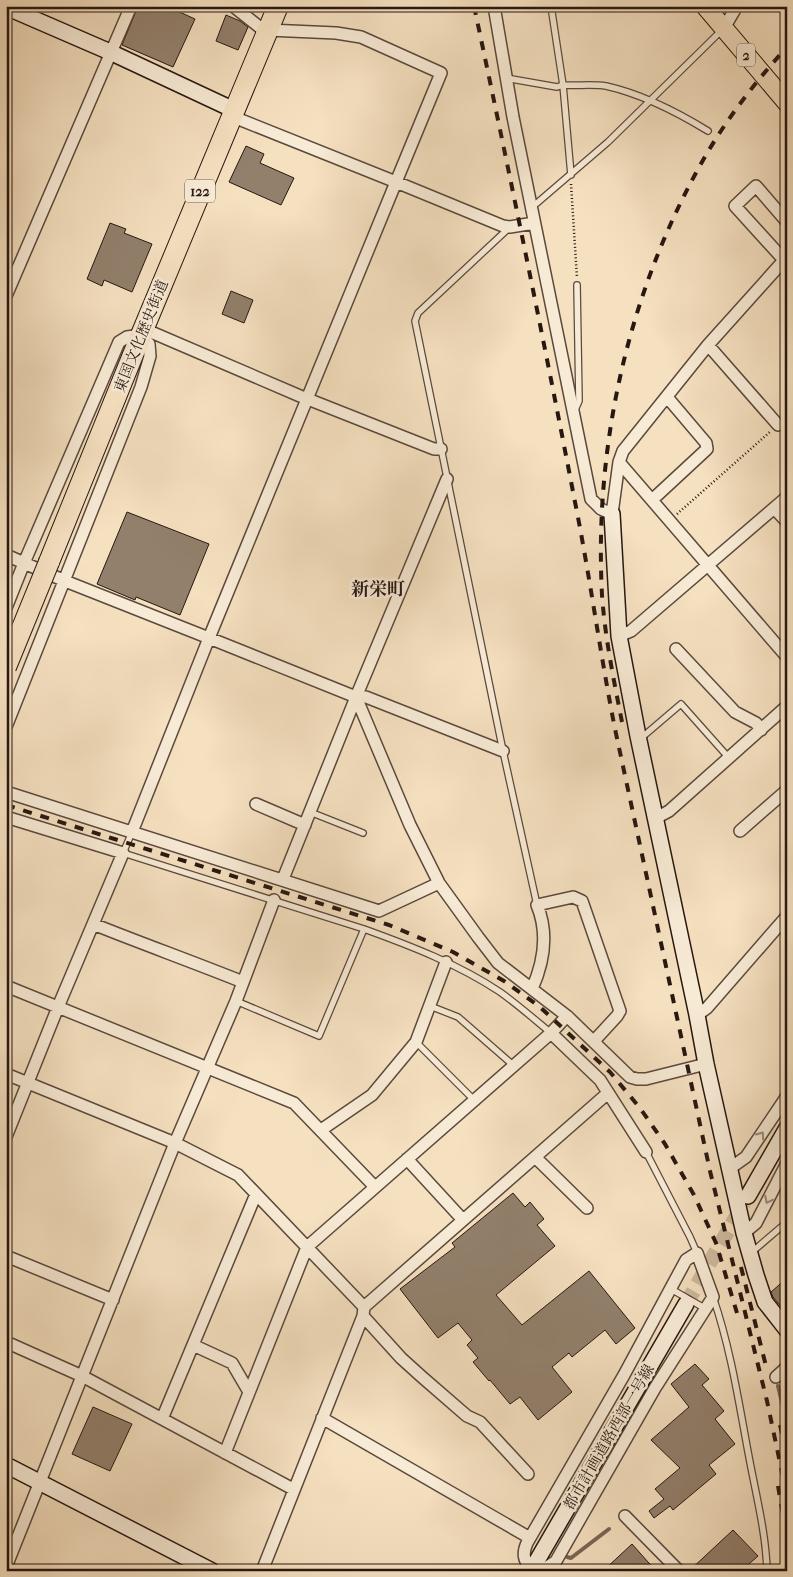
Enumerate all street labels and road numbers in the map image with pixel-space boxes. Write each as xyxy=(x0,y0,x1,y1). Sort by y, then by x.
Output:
road number: 2 xyxy=(737,44,755,66)
road number: 122 xyxy=(185,180,215,202)
street label: 東国文化歴史街道 xyxy=(110,277,172,395)
street label: 都市計画道路西部一号線 xyxy=(560,1361,658,1513)

